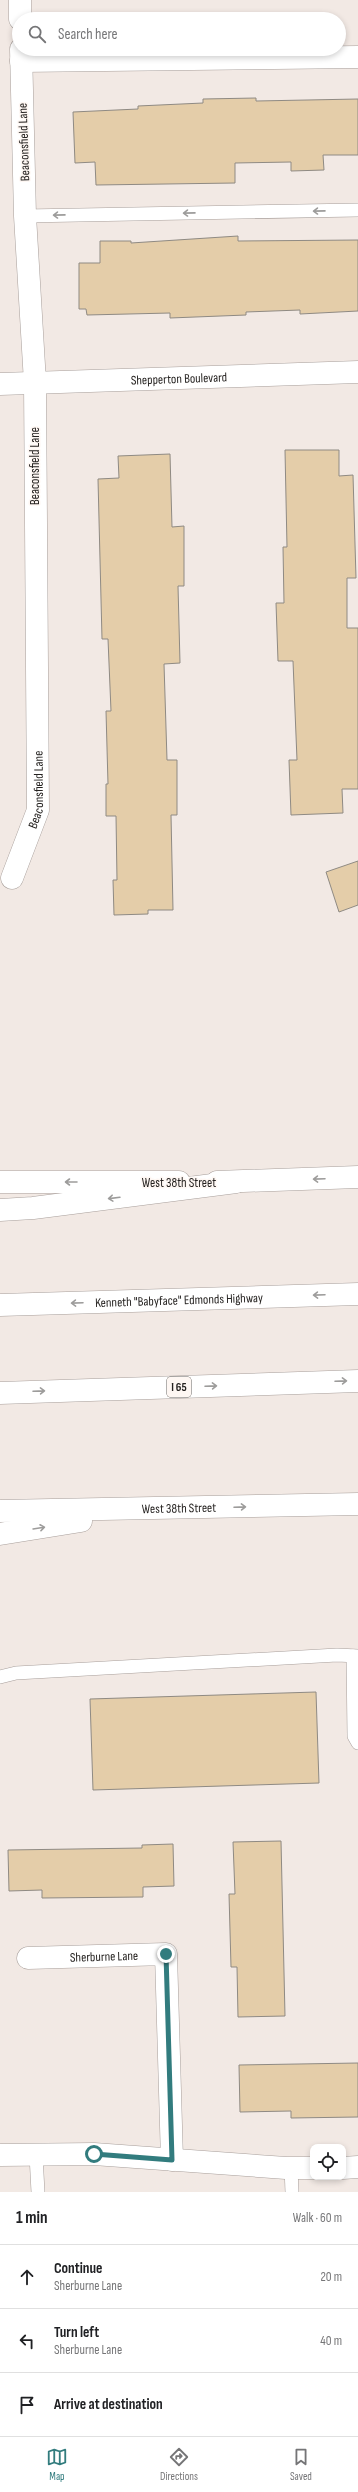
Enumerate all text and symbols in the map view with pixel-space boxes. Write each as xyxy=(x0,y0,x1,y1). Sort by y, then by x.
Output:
search box xyxy=(12,12,346,56)
icon: search xyxy=(26,23,48,45)
text: Search here xyxy=(58,25,118,44)
street label: Beaconsfield Lane xyxy=(15,103,33,181)
one-way arrow xyxy=(313,207,326,215)
one-way arrow xyxy=(183,209,196,217)
one-way arrow xyxy=(53,211,66,219)
street label: Shepperton Boulevard xyxy=(131,369,227,389)
street label: Beaconsfield Lane xyxy=(27,427,43,505)
street label: Beaconsfield Lane xyxy=(25,751,47,831)
street label: West 38th Street xyxy=(142,1175,216,1191)
one-way arrow xyxy=(313,1175,326,1182)
one-way arrow xyxy=(65,1178,78,1186)
one-way arrow xyxy=(108,1194,121,1202)
street label: Kenneth "Babyface" Edmonds Highway xyxy=(95,1290,263,1311)
one-way arrow xyxy=(313,1291,326,1299)
one-way arrow xyxy=(71,1299,84,1307)
road number: I 65 xyxy=(167,1377,191,1397)
one-way arrow xyxy=(334,1377,347,1385)
one-way arrow xyxy=(204,1382,217,1389)
one-way arrow xyxy=(32,1388,45,1395)
street label: West 38th Street xyxy=(142,1500,216,1517)
one-way arrow xyxy=(233,1503,246,1511)
one-way arrow xyxy=(32,1524,45,1532)
route end xyxy=(157,1945,175,1963)
street label: Sherburne Lane xyxy=(70,1948,138,1966)
map controls xyxy=(310,2144,346,2180)
button: locate xyxy=(310,2144,346,2180)
route start xyxy=(85,2145,103,2163)
text: 1 min xyxy=(16,2208,48,2228)
text: Walk · 60 m xyxy=(293,2210,342,2226)
text: Continue xyxy=(54,2259,103,2278)
icon: ahead xyxy=(16,2266,38,2288)
text: 20 m xyxy=(320,2269,342,2285)
text: Sherburne Lane xyxy=(54,2278,122,2294)
text: Turn left xyxy=(54,2323,99,2342)
icon: left xyxy=(16,2330,38,2352)
text: 40 m xyxy=(320,2333,342,2349)
text: Sherburne Lane xyxy=(54,2342,122,2358)
icon: arrive xyxy=(16,2394,38,2416)
text: Arrive at destination xyxy=(54,2395,163,2414)
tab: Map xyxy=(46,2446,68,2483)
tab: Directions xyxy=(160,2446,198,2483)
tab: Saved xyxy=(290,2446,312,2483)

